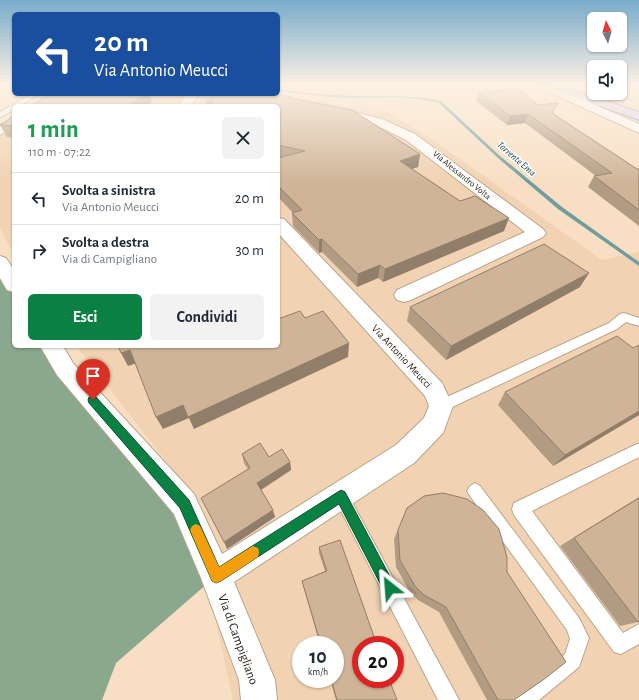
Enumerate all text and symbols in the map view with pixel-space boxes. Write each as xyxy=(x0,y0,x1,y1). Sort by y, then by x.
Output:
north arrow xyxy=(587,12,627,52)
map controls xyxy=(587,12,627,100)
icon: left xyxy=(28,28,80,80)
text: 20 m xyxy=(94,29,149,57)
button: sound xyxy=(587,60,627,100)
text: Via Antonio Meucci xyxy=(94,62,228,80)
button: close xyxy=(222,117,264,159)
text: 1 min xyxy=(28,118,79,142)
water label: Torrente Ema xyxy=(495,139,538,178)
text: 110 m · 07:22 xyxy=(28,146,91,159)
street label: Via Alessandro Volta xyxy=(431,149,492,201)
text: Svolta a sinistra xyxy=(62,183,156,198)
icon: left xyxy=(28,188,50,210)
text: 20 m xyxy=(235,191,264,206)
text: Via Antonio Meucci xyxy=(62,201,159,214)
text: Svolta a destra xyxy=(62,235,149,250)
icon: right xyxy=(28,240,50,262)
text: 30 m xyxy=(235,243,264,258)
text: Via di Campigliano xyxy=(62,253,157,266)
button: Esci xyxy=(28,294,142,340)
button: Condividi xyxy=(150,294,264,340)
street label: Via Antonio Meucci xyxy=(370,323,434,390)
pin xyxy=(76,359,110,400)
icon: arrive xyxy=(82,365,104,387)
position arrow xyxy=(369,567,411,609)
street label: Via di Campigliano xyxy=(215,593,260,686)
speed limit sign: 20 xyxy=(352,636,404,688)
text: 10 xyxy=(309,647,327,667)
text: km/h xyxy=(308,667,328,677)

